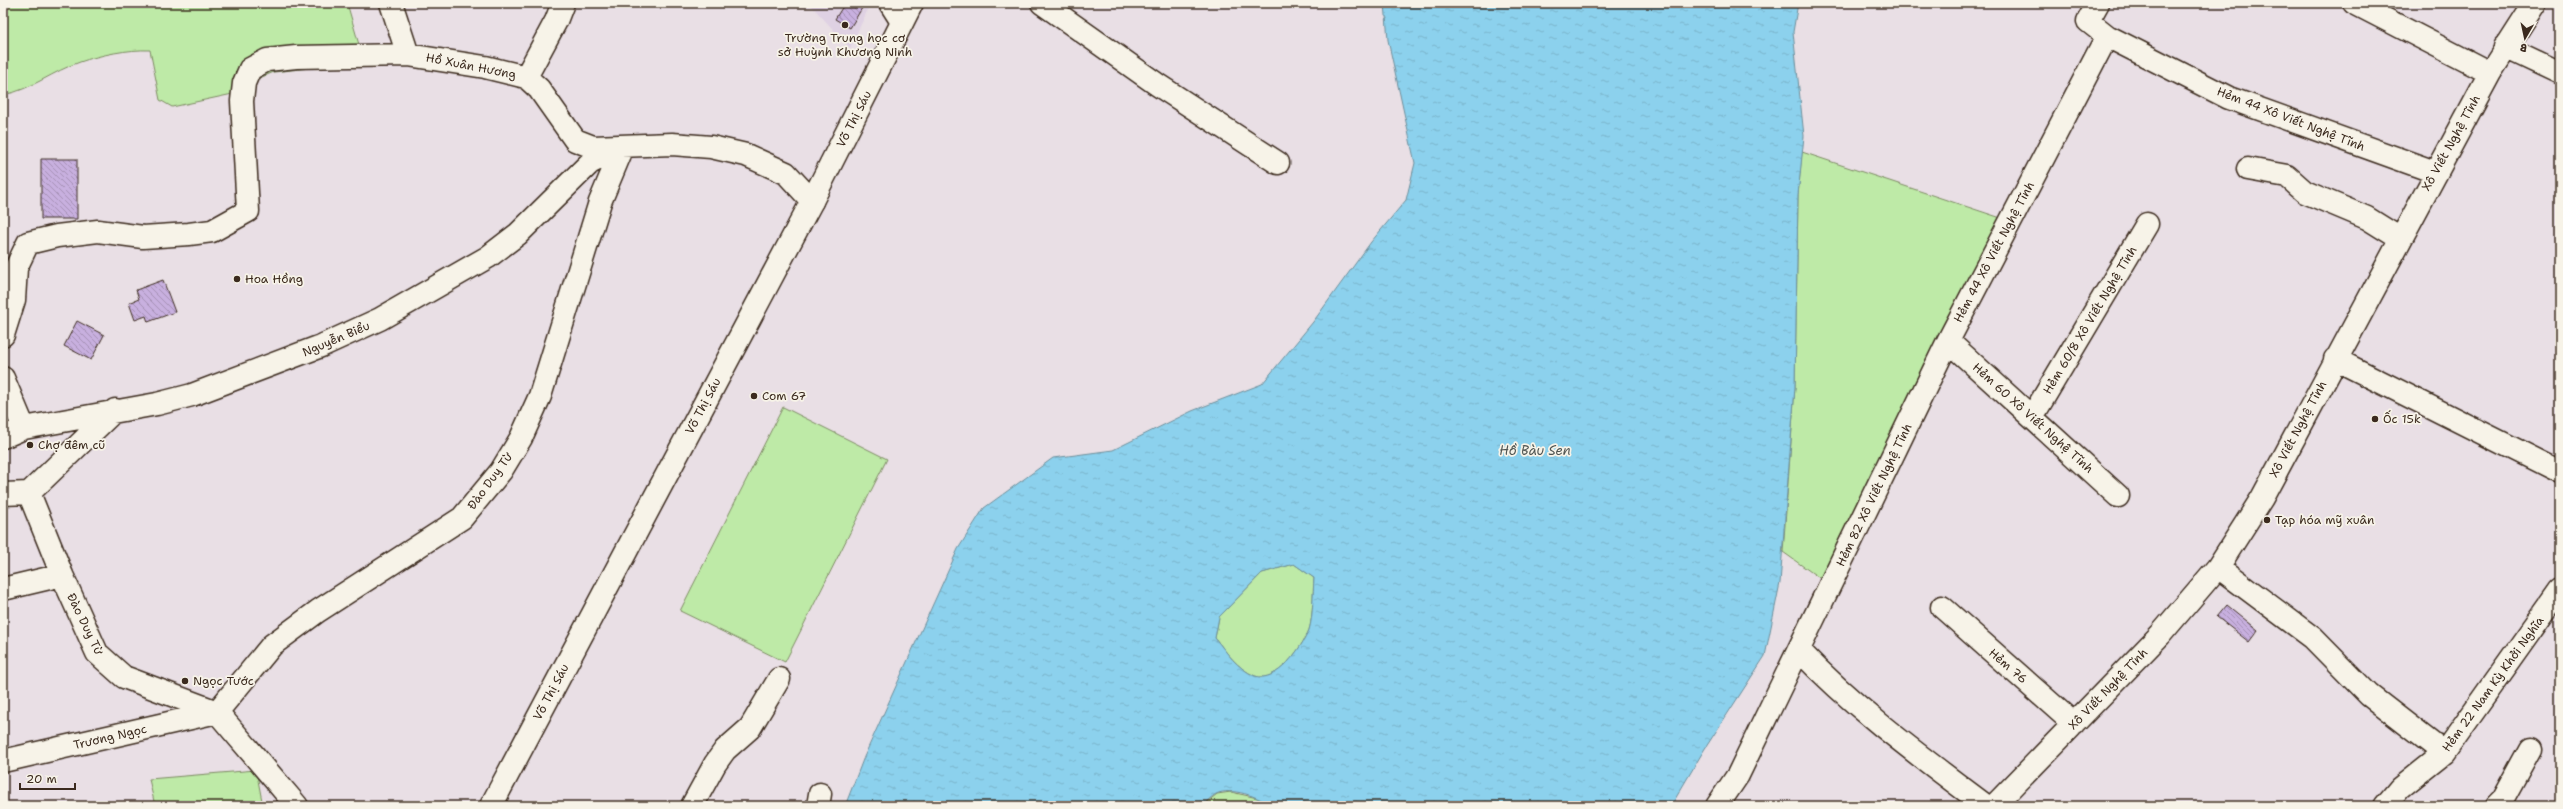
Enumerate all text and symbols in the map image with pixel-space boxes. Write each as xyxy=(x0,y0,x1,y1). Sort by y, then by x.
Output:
north arrow xyxy=(2505,18,2545,58)
marker: Trường Trung học cơ sở Huỳnh Khương Ninh xyxy=(840,20,850,30)
place label: Trường Trung học cơ sở Huỳnh Khương Ninh xyxy=(778,30,912,60)
text: B xyxy=(2519,39,2528,55)
street label: Hồ Xuân Hương xyxy=(425,49,517,83)
street label: Hẻm 44 Xô Viết Nghệ Tĩnh xyxy=(2215,83,2367,155)
street label: Võ Thị Sáu xyxy=(833,88,875,150)
street label: Xô Viết Nghệ Tĩnh xyxy=(2418,92,2484,194)
street label: Hẻm 44 Xô Viết Nghệ Tĩnh xyxy=(1950,179,2038,325)
street label: Hẻm 60/8 Xô Viết Nghệ Tĩnh xyxy=(2039,243,2141,397)
place label: Hoa Hồng xyxy=(245,271,303,287)
marker: Hoa Hồng xyxy=(232,274,242,284)
street label: Nguyễn Biểu xyxy=(300,318,372,360)
street label: Hẻm 60 Xô Viết Nghệ Tĩnh xyxy=(1969,359,2097,477)
street label: Võ Thị Sáu xyxy=(681,375,725,437)
street label: Xô Viết Nghệ Tĩnh xyxy=(2266,378,2330,480)
place label: Com 67 xyxy=(762,388,806,404)
marker: Com 67 xyxy=(749,391,759,401)
place label: Ốc 15k xyxy=(2383,410,2421,427)
marker: Ốc 15k xyxy=(2370,414,2380,424)
street label: Hẻm 82 Xô Viết Nghệ Tĩnh xyxy=(1832,421,1916,569)
place label: Chợ đêm cũ xyxy=(38,437,105,453)
marker: Chợ đêm cũ xyxy=(25,440,35,450)
water label: Hồ Bàu Sen xyxy=(1499,442,1571,459)
street label: Đào Duy Từ xyxy=(464,449,516,513)
place label: Tạp hóa mỹ xuân xyxy=(2275,512,2374,528)
marker: Tạp hóa mỹ xuân xyxy=(2262,515,2272,525)
street label: Đào Duy Từ xyxy=(63,590,107,658)
street label: Hẻm 22 Nam Kỳ Khởi Nghĩa xyxy=(2439,613,2548,755)
street label: Hẻm 76 xyxy=(1985,645,2031,687)
street label: Xô Viết Nghệ Tĩnh xyxy=(2065,645,2151,733)
street label: Võ Thị Sáu xyxy=(529,661,573,723)
place label: Ngọc Tước xyxy=(193,673,254,689)
marker: Ngọc Tước xyxy=(180,676,190,686)
street label: Trương Ngọc xyxy=(72,721,148,753)
scale bar xyxy=(20,765,75,791)
text: 20 m xyxy=(26,771,57,787)

